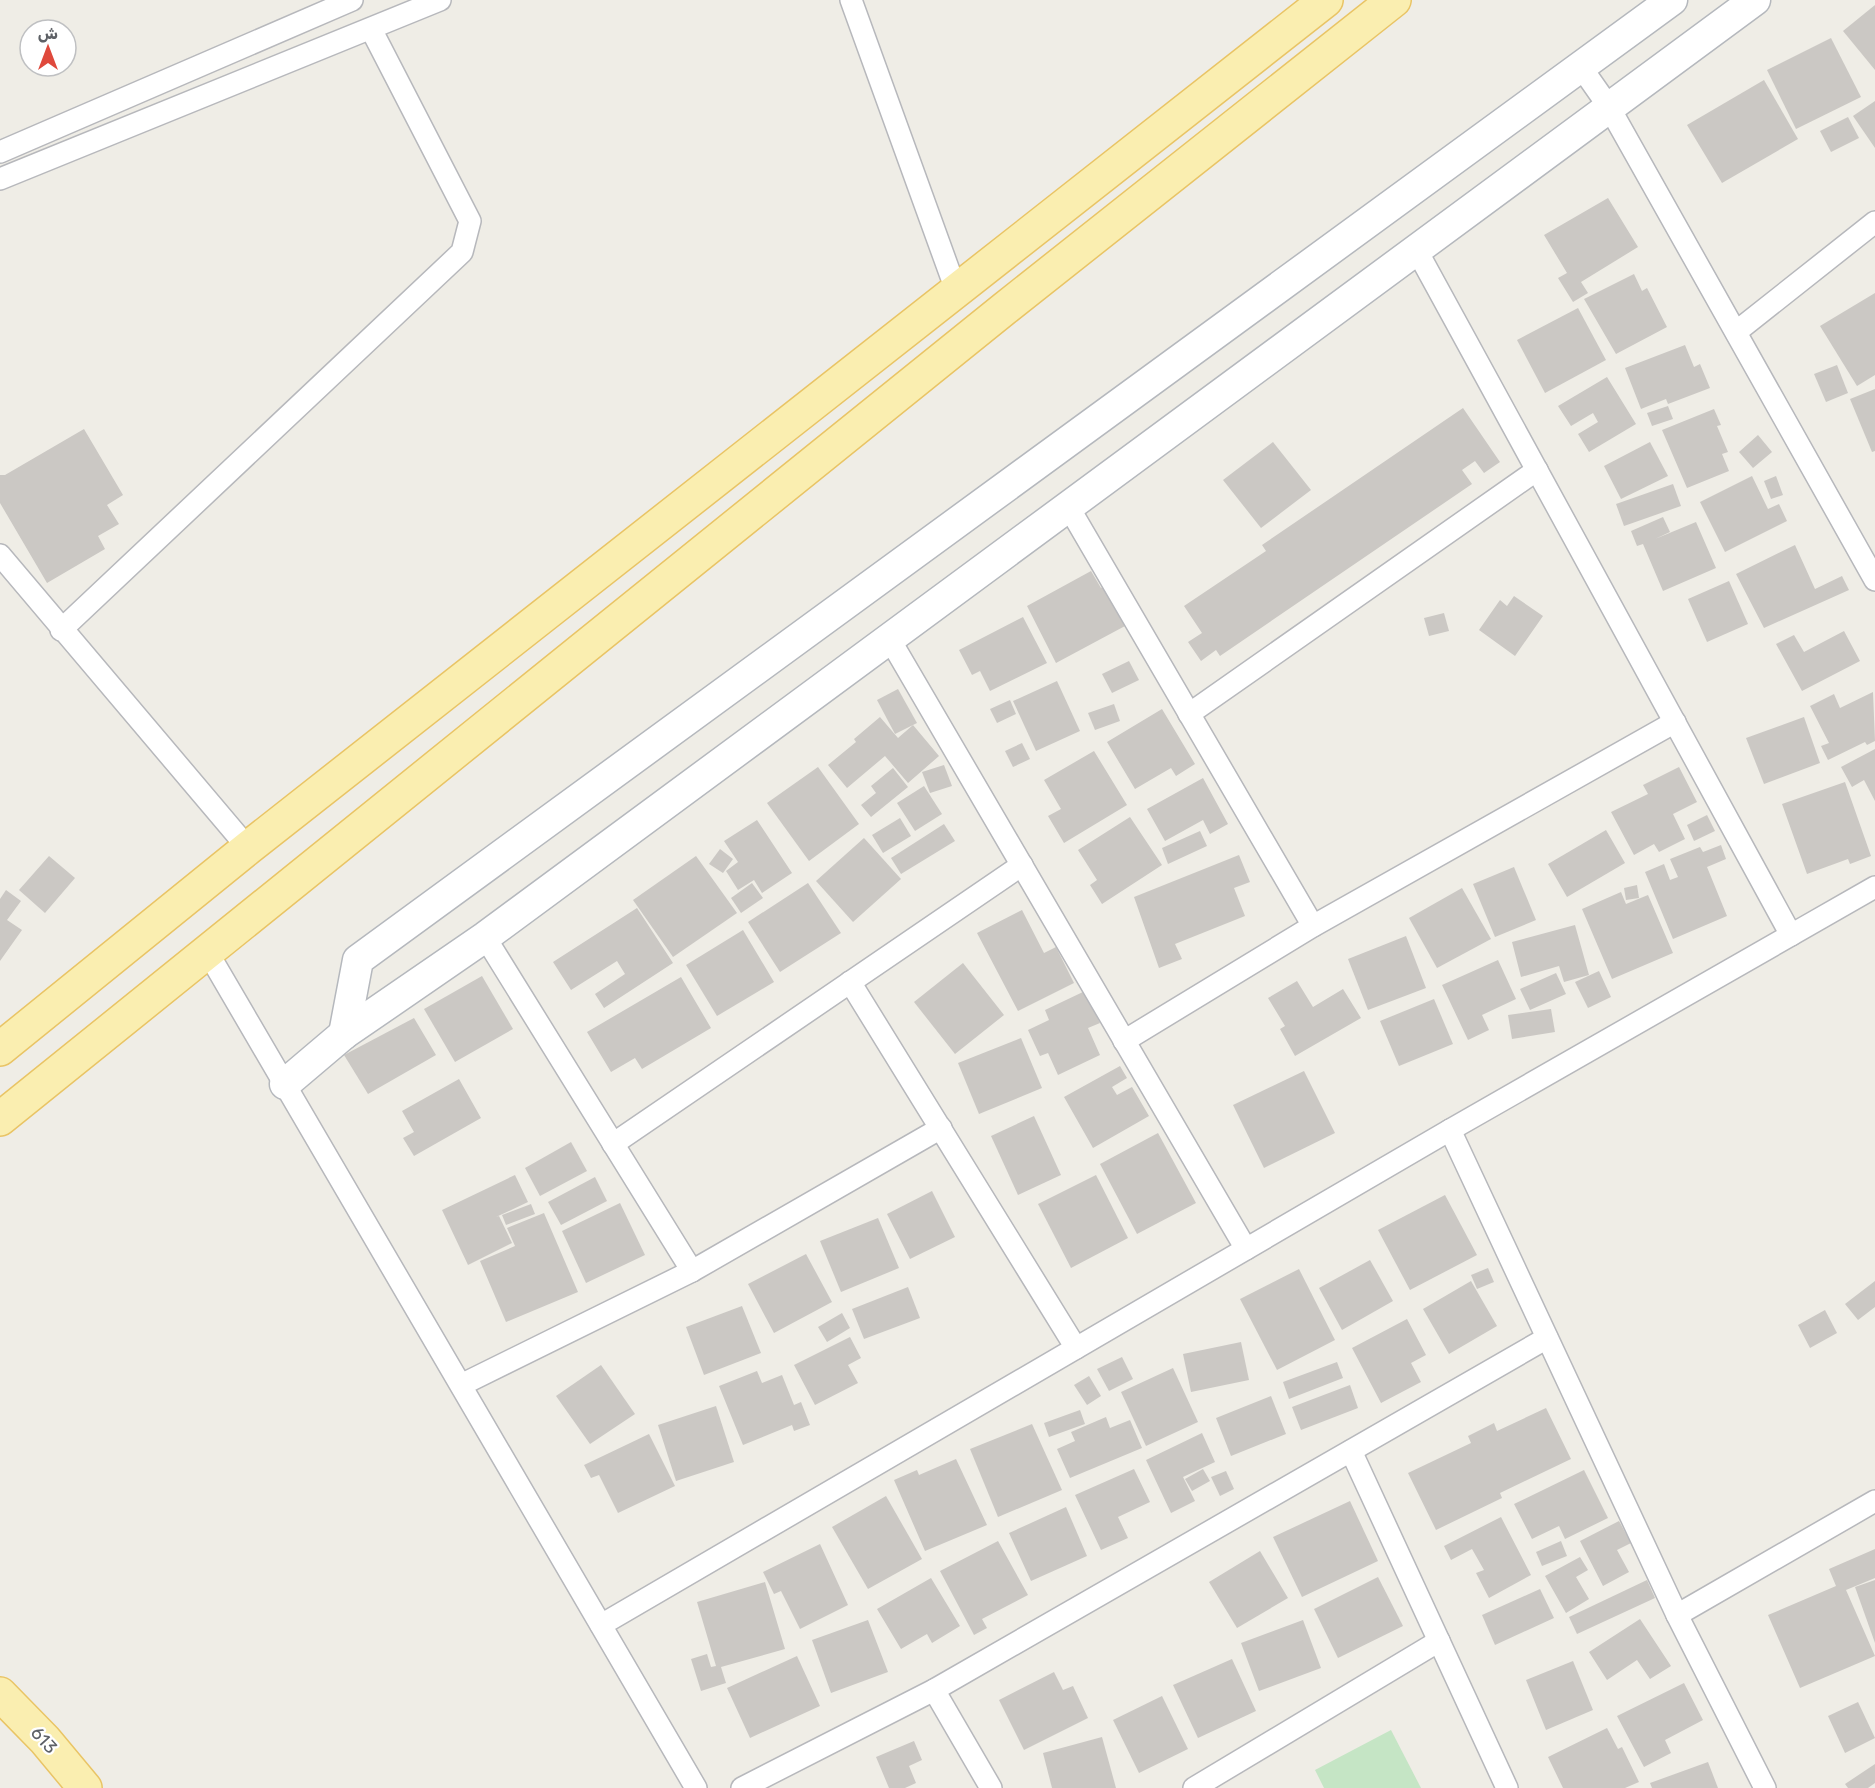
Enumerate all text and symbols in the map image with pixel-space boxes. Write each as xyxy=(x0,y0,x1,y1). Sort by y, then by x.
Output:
north arrow xyxy=(18,18,78,78)
text: ش xyxy=(38,24,58,43)
street label: 613 xyxy=(26,1722,62,1758)

